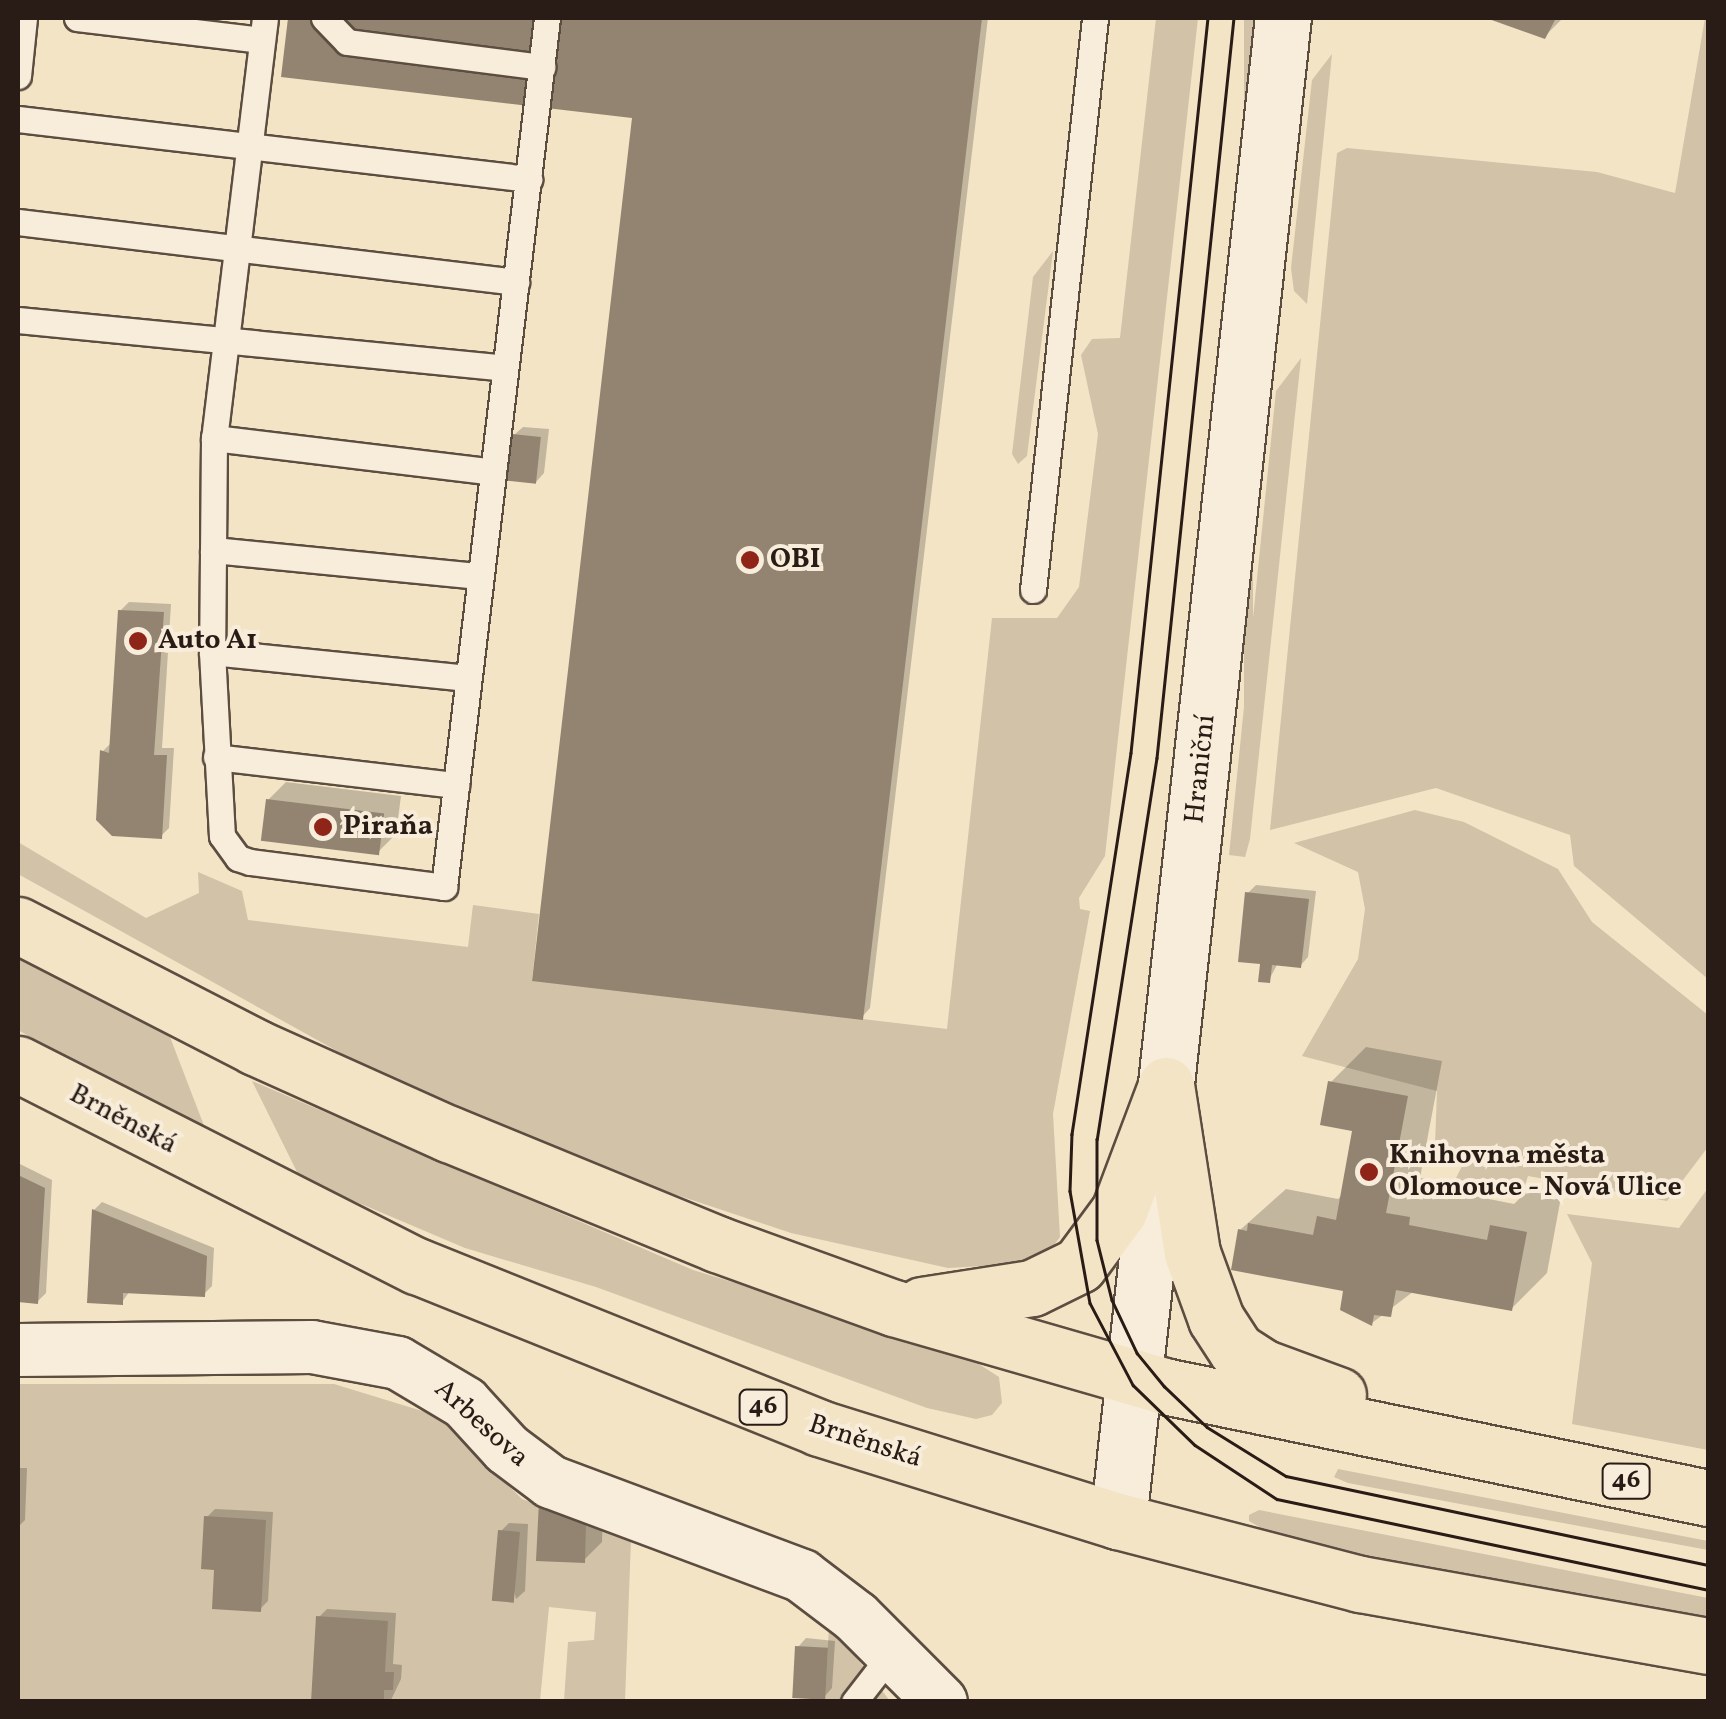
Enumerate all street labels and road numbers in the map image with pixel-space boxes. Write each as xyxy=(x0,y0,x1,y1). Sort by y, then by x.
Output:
street label: Hraniční xyxy=(1179,713,1223,825)
street label: Brněnská xyxy=(63,1078,183,1162)
street label: Arbesova xyxy=(427,1373,535,1475)
road number: 46 xyxy=(738,1387,788,1427)
street label: Brněnská xyxy=(804,1408,926,1476)
road number: 46 xyxy=(1601,1461,1651,1501)

